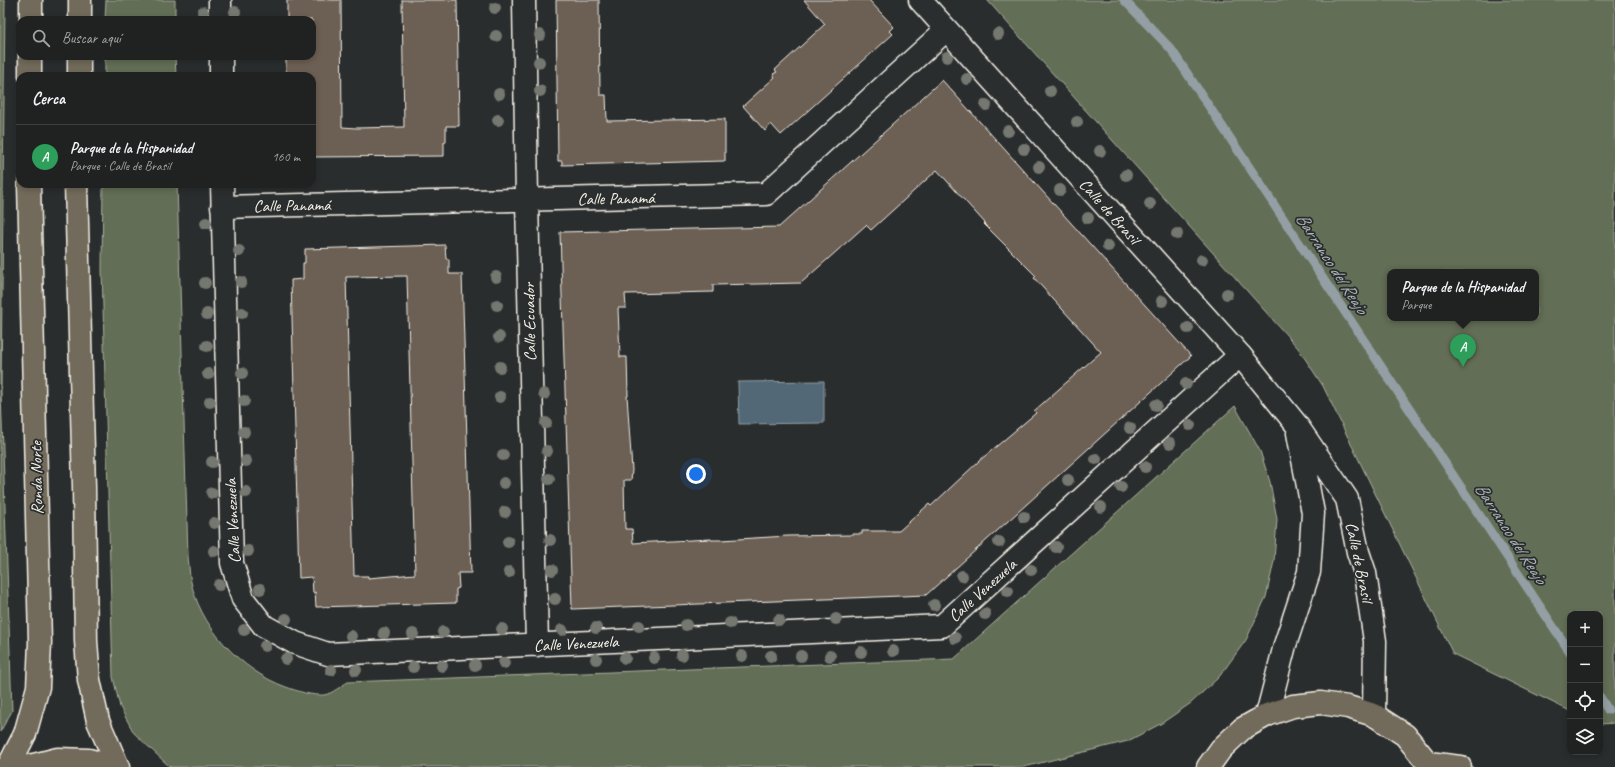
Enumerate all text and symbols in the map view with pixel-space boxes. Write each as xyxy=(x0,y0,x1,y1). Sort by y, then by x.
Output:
search box xyxy=(16,16,316,60)
icon: search xyxy=(30,27,52,49)
text: Buscar aquí xyxy=(62,29,121,48)
text: Cerca xyxy=(32,88,65,109)
text: Parque de la Hispanidad xyxy=(70,139,193,158)
text: A xyxy=(42,149,48,165)
text: 160 m xyxy=(272,149,300,165)
text: Parque · Calle de Brasil xyxy=(70,158,171,174)
street label: Calle de Brasil xyxy=(1075,174,1147,251)
street label: Calle Panamá xyxy=(577,187,656,210)
street label: Calle Panamá xyxy=(253,194,332,217)
water label: Barranco del Reajo xyxy=(1291,209,1374,320)
popup xyxy=(1387,269,1539,321)
text: Parque de la Hispanidad xyxy=(1402,278,1524,297)
street label: Calle Ecuador xyxy=(518,281,541,362)
text: Parque xyxy=(1402,297,1431,313)
pin: A xyxy=(1450,334,1476,367)
street label: Ronda Norte xyxy=(25,440,48,515)
your location xyxy=(686,464,706,484)
street label: Calle Venezuela xyxy=(220,477,245,564)
water label: Barranco del Reajo xyxy=(1470,479,1553,590)
street label: Calle de Brasil xyxy=(1341,520,1379,607)
street label: Calle Venezuela xyxy=(944,553,1022,627)
map controls xyxy=(1567,611,1603,755)
button: + xyxy=(1567,611,1603,647)
street label: Calle Venezuela xyxy=(533,631,620,656)
button: − xyxy=(1567,647,1603,683)
button: locate xyxy=(1567,683,1603,719)
button: layers xyxy=(1567,719,1603,755)

